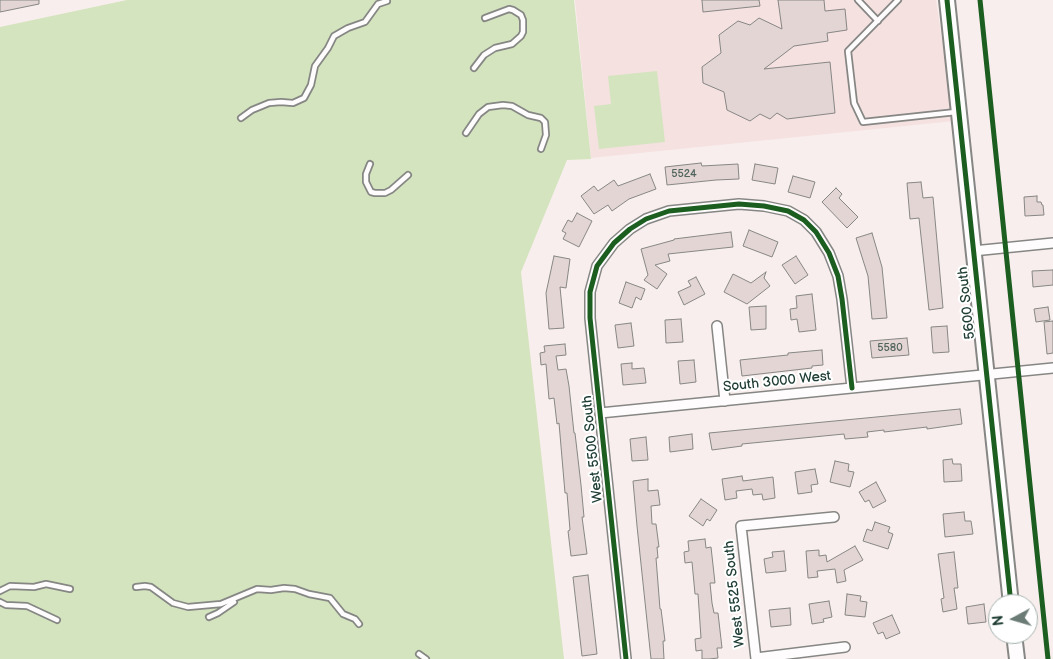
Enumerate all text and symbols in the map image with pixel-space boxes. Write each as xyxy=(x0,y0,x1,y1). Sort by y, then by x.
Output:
house number: 5524 xyxy=(671,167,697,181)
street label: 5600 South xyxy=(955,266,979,340)
house number: 5580 xyxy=(877,341,903,355)
street label: South 3000 West xyxy=(722,368,832,396)
street label: West 5500 South xyxy=(579,395,607,503)
street label: West 5525 South xyxy=(721,540,749,648)
north arrow xyxy=(988,594,1038,644)
text: N xyxy=(990,614,1008,627)

